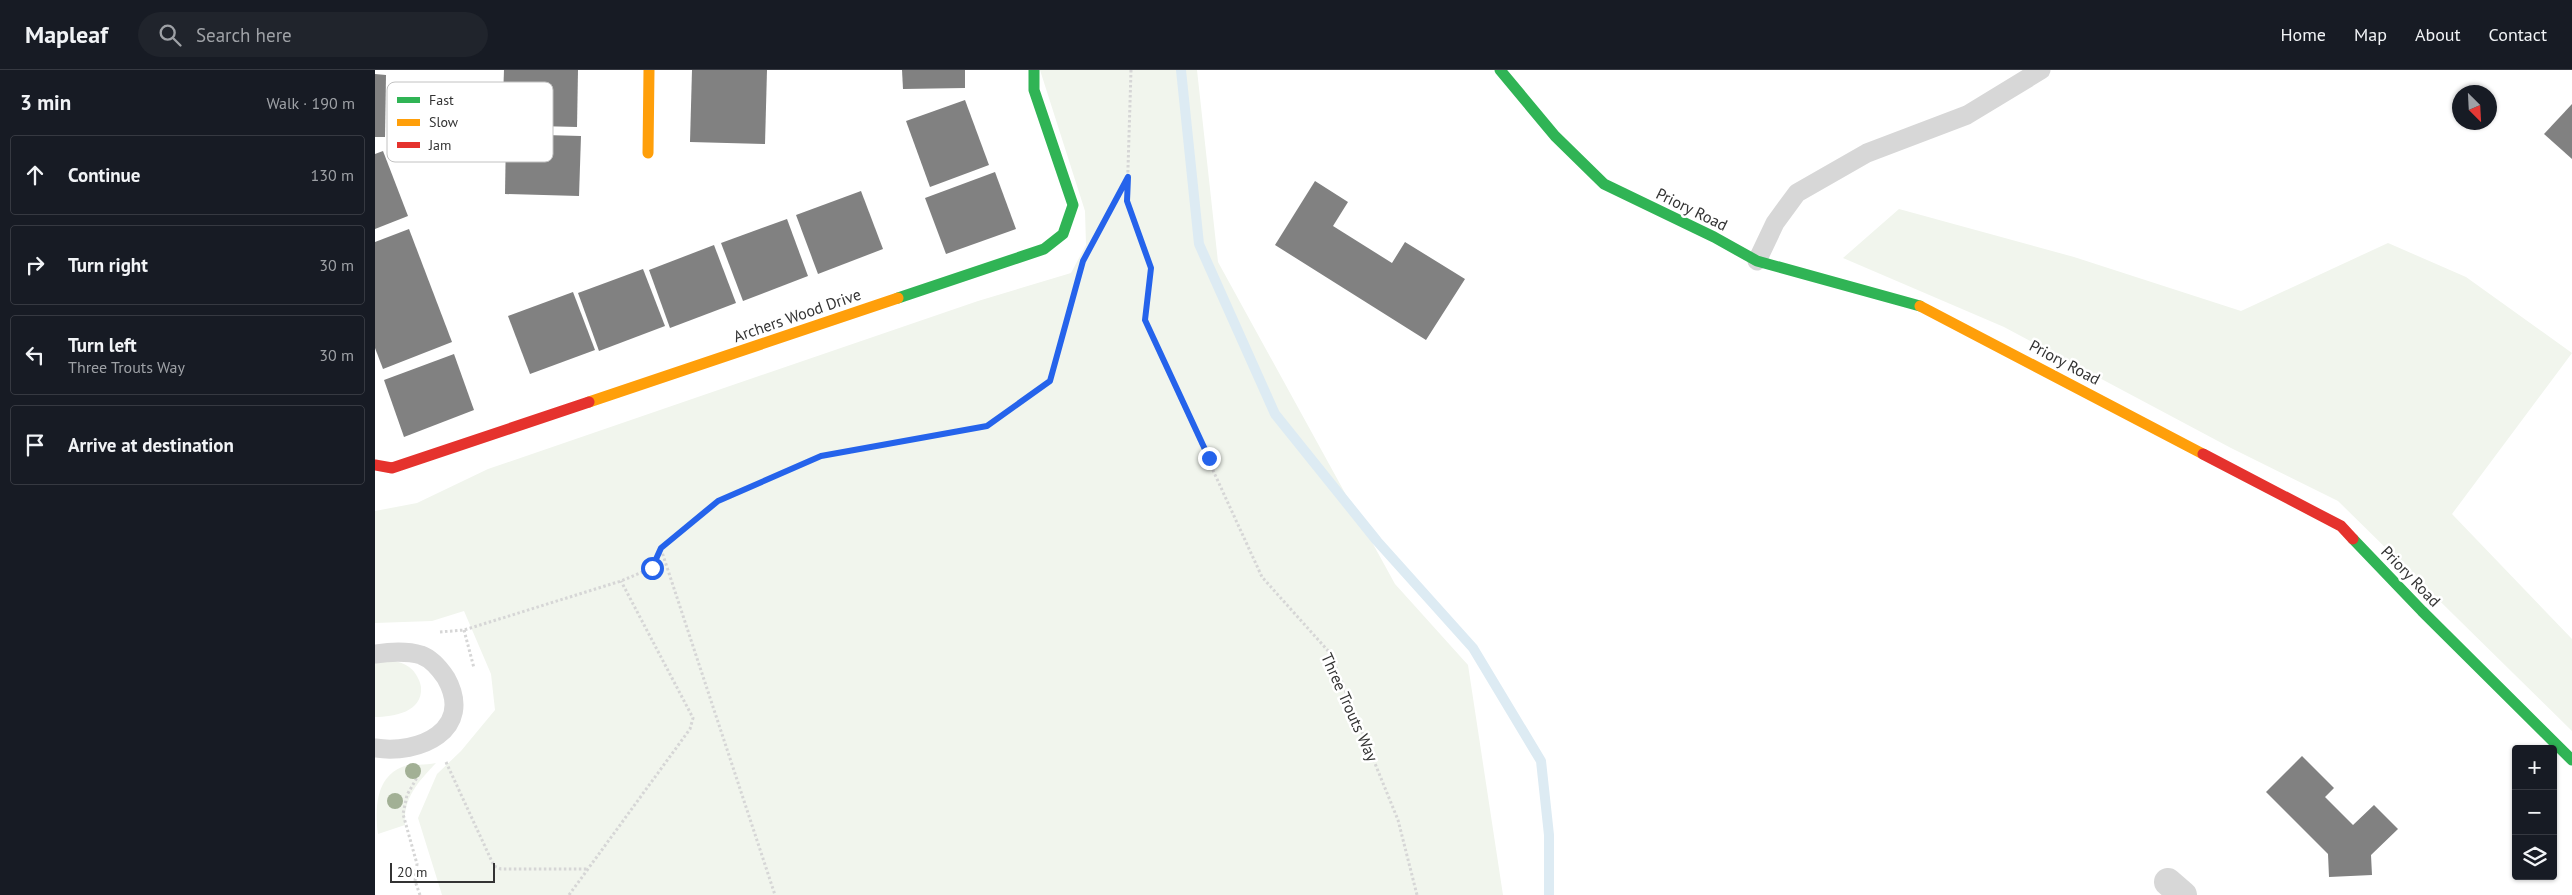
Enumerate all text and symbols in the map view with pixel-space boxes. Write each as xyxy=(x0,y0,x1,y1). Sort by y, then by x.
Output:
search box xyxy=(138,12,488,57)
text: Mapleaf xyxy=(25,19,108,50)
icon: search xyxy=(156,21,184,49)
text: Search here xyxy=(196,23,292,47)
text: Home xyxy=(2280,23,2326,46)
text: Map xyxy=(2354,23,2387,46)
text: About xyxy=(2415,23,2461,46)
text: Contact xyxy=(2489,23,2547,46)
legend xyxy=(387,82,553,162)
north arrow xyxy=(2452,85,2497,130)
text: 3 min xyxy=(20,89,71,116)
text: Fast xyxy=(429,91,454,109)
text: Walk · 190 m xyxy=(266,93,355,113)
text: Slow xyxy=(429,113,459,131)
text: Jam xyxy=(428,136,451,154)
icon: ahead xyxy=(21,161,49,189)
text: Continue xyxy=(68,163,140,187)
text: 130 m xyxy=(311,165,354,185)
street label: Priory Road xyxy=(1653,183,1731,235)
icon: right xyxy=(21,251,49,279)
text: Turn right xyxy=(68,253,148,277)
text: 30 m xyxy=(319,255,354,275)
street label: Archers Wood Drive xyxy=(731,284,863,346)
text: Turn left xyxy=(68,333,137,357)
street label: Priory Road xyxy=(2026,335,2104,389)
icon: left xyxy=(21,341,49,369)
text: 30 m xyxy=(319,345,354,365)
text: Three Trouts Way xyxy=(68,357,185,377)
icon: arrive xyxy=(21,431,49,459)
text: Arrive at destination xyxy=(68,433,234,457)
route end xyxy=(1198,447,1221,470)
street label: Priory Road xyxy=(2377,541,2445,611)
route start xyxy=(641,557,664,580)
street label: Three Trouts Way xyxy=(1317,650,1383,765)
map controls xyxy=(2512,745,2557,880)
button: + xyxy=(2512,745,2557,790)
button: − xyxy=(2512,790,2557,835)
button: layers xyxy=(2512,835,2557,880)
scale bar xyxy=(390,860,495,883)
text: 20 m xyxy=(397,863,427,881)

